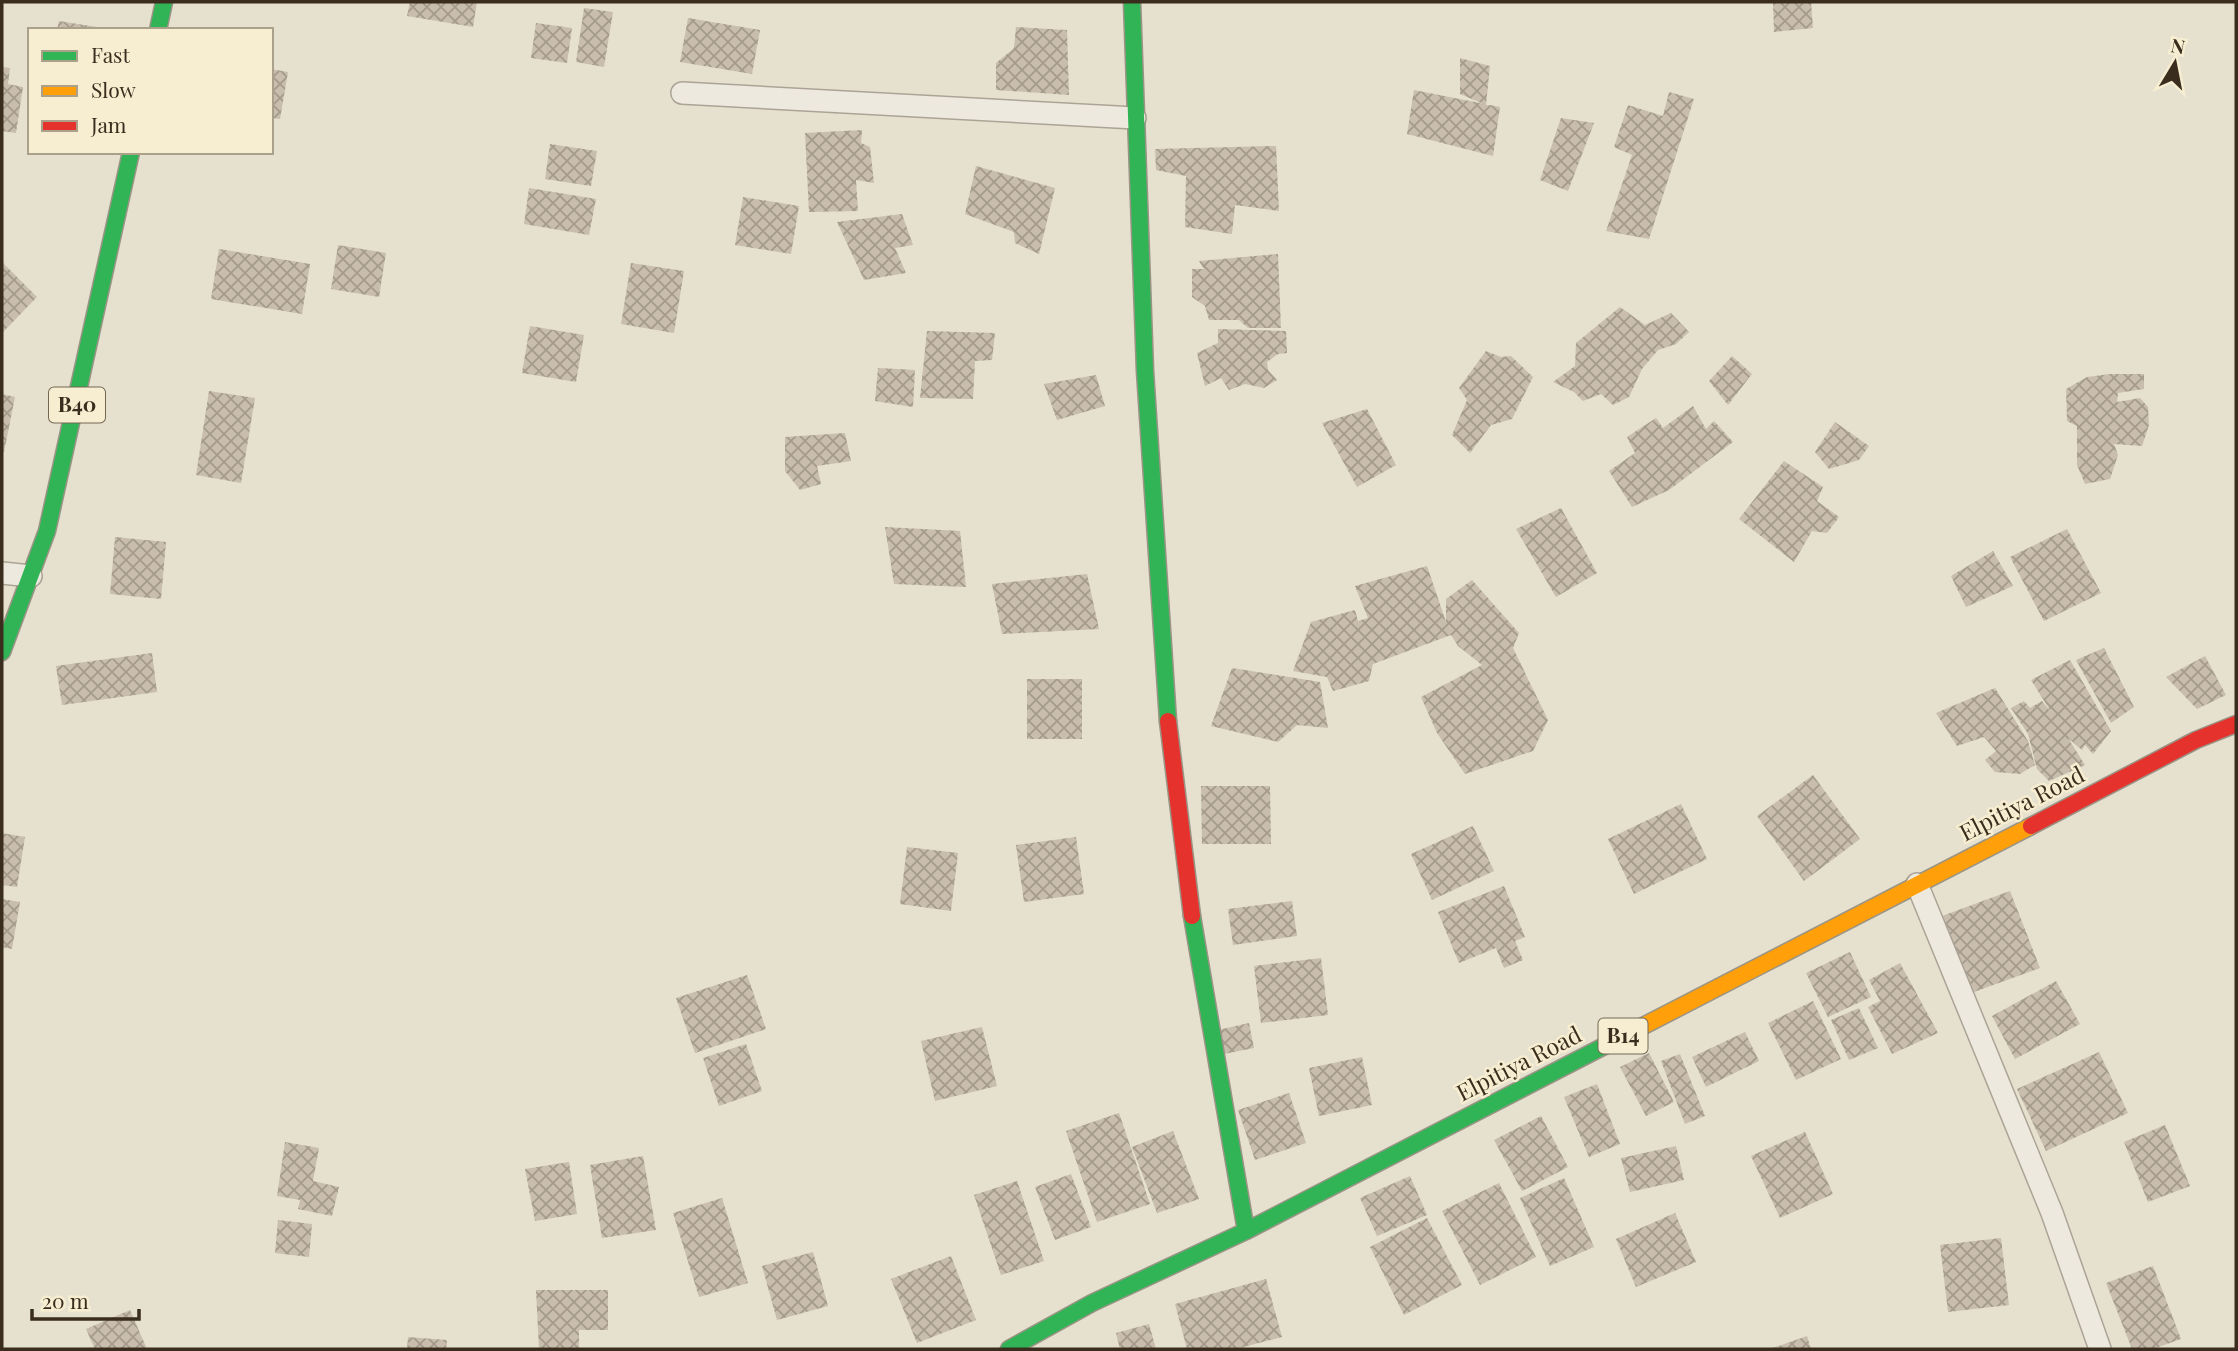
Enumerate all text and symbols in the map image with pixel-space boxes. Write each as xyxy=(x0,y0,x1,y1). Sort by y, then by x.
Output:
legend xyxy=(28,28,273,154)
north arrow xyxy=(2140,28,2210,98)
text: N xyxy=(2169,31,2187,59)
text: Fast xyxy=(91,40,130,68)
text: Slow xyxy=(91,75,136,103)
text: Jam xyxy=(90,110,127,138)
road number: B40 xyxy=(49,388,105,422)
street label: Elpitiya Road xyxy=(1954,758,2089,847)
street label: Elpitiya Road xyxy=(1451,1018,1586,1107)
road number: B14 xyxy=(1598,1018,1648,1054)
scale bar xyxy=(32,1278,138,1322)
text: 20 m xyxy=(42,1286,89,1314)

